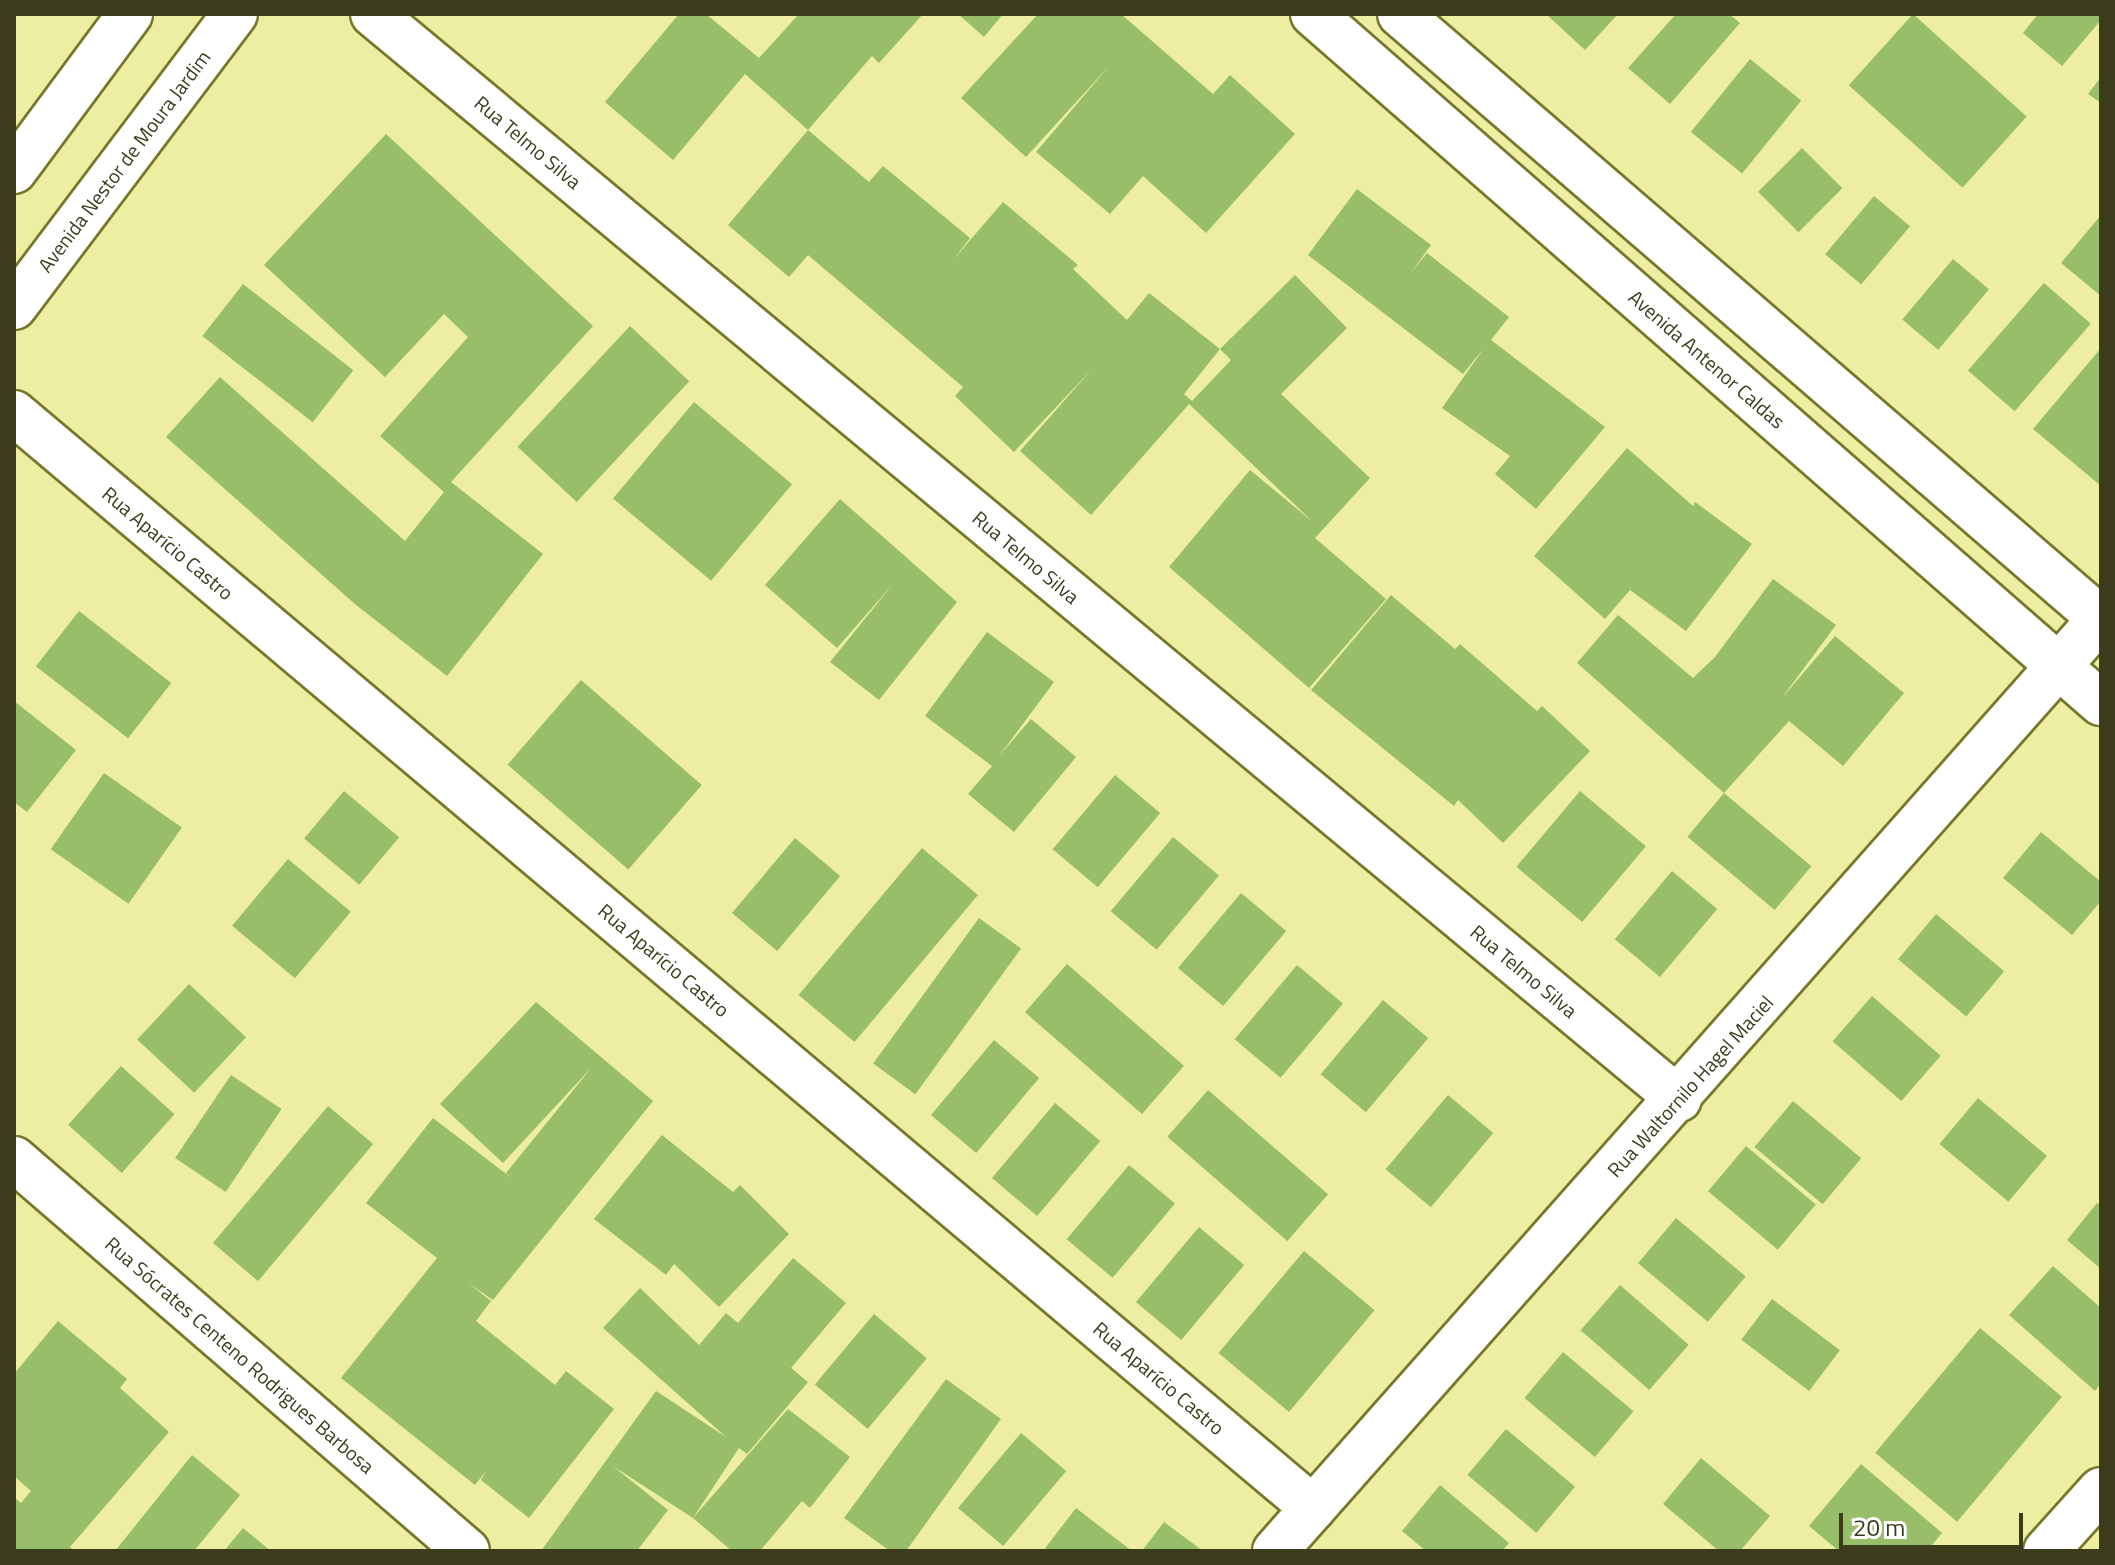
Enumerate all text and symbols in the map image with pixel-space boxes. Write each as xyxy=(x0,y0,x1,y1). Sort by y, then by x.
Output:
street label: Avenida Nestor de Moura Jardim xyxy=(33,45,215,277)
street label: Rua Telmo Silva xyxy=(470,90,586,194)
street label: Avenida Antenor Caldas xyxy=(1624,285,1790,433)
street label: Rua Aparício Castro xyxy=(98,481,238,605)
street label: Rua Telmo Silva xyxy=(968,505,1084,609)
street label: Rua Aparício Castro xyxy=(594,898,734,1022)
street label: Rua Telmo Silva xyxy=(1466,919,1582,1023)
street label: Rua Waltornilo Hagel Maciel xyxy=(1602,990,1778,1182)
street label: Rua Sócrates Centeno Rodrigues Barbosa xyxy=(101,1232,379,1478)
street label: Rua Aparício Castro xyxy=(1089,1316,1229,1440)
scale bar xyxy=(1843,1497,2027,1547)
text: 20 m xyxy=(1853,1509,1905,1545)

